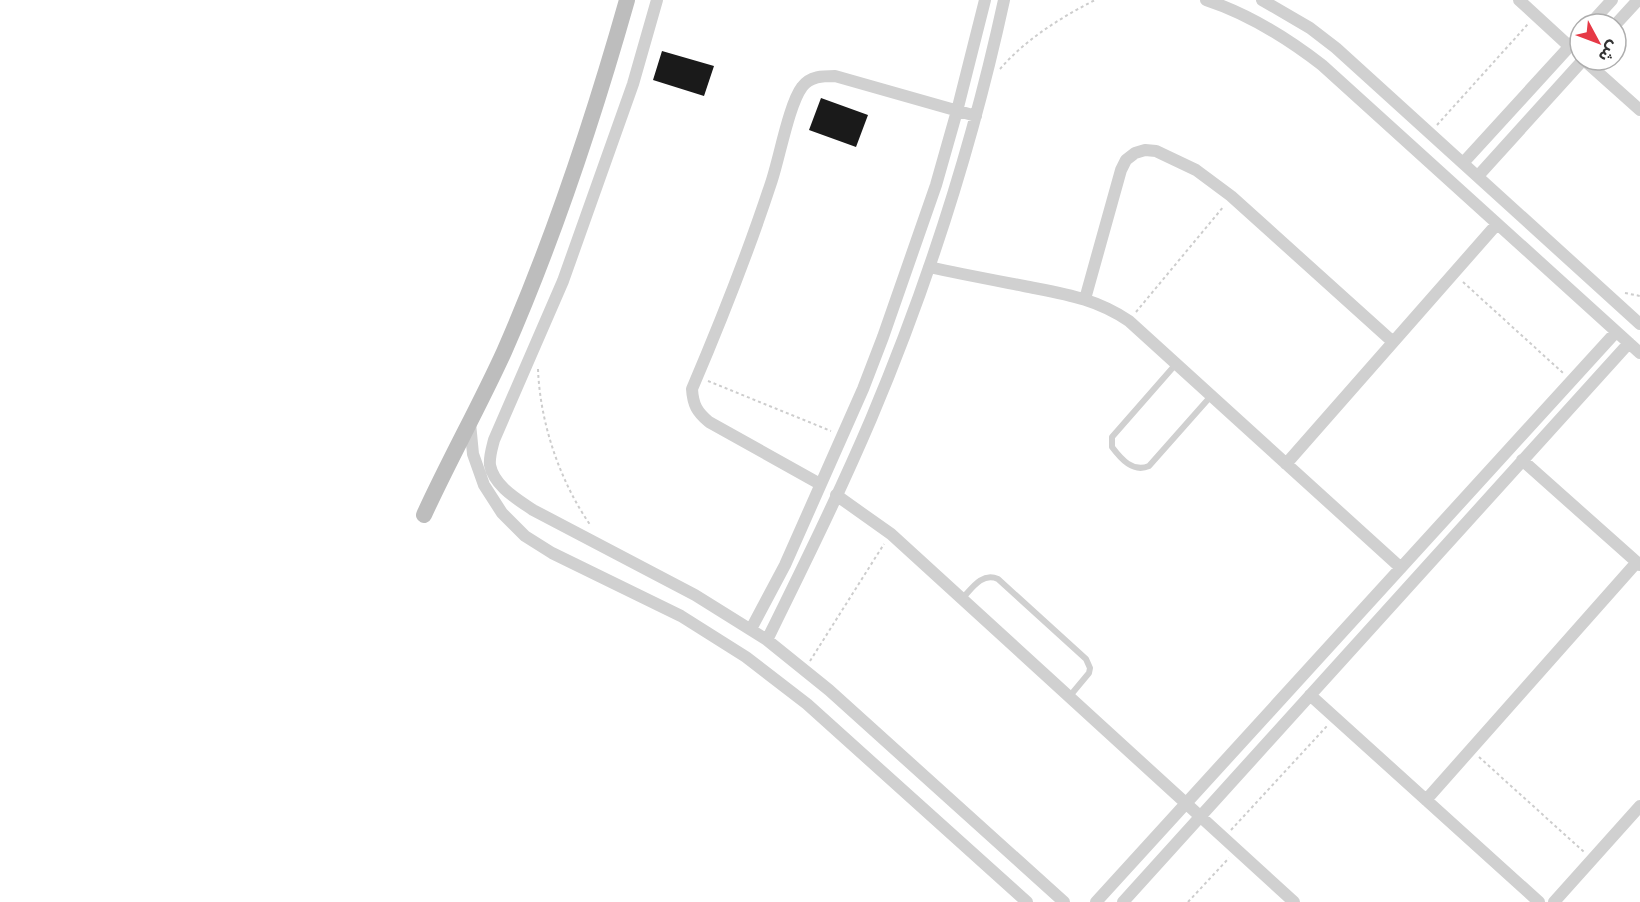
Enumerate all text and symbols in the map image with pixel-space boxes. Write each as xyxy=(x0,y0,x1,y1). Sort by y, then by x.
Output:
north arrow xyxy=(1568,12,1628,72)
text: ش xyxy=(1594,36,1624,67)

